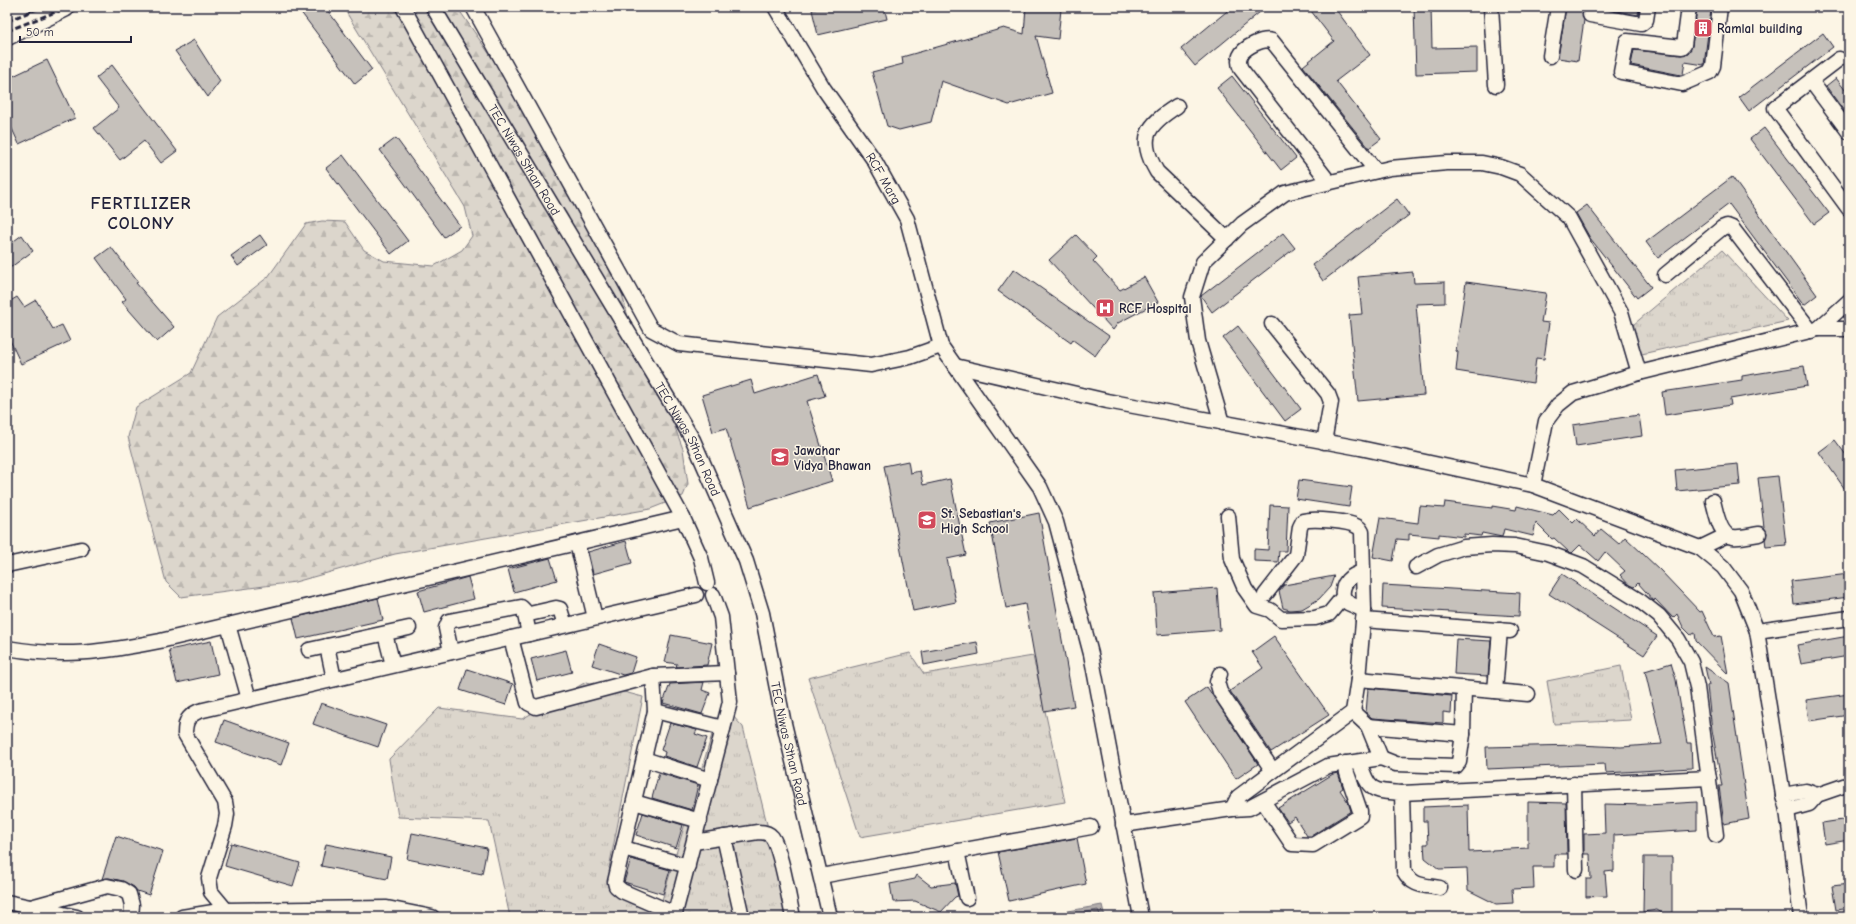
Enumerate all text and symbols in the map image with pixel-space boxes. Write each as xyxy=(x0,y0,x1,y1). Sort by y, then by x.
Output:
building icon: Ramlal building xyxy=(1692,17,1714,39)
scale bar xyxy=(20,18,131,44)
place label: Ramlal building xyxy=(1717,21,1803,36)
text: 50 m xyxy=(26,25,54,39)
street label: TEC Niwas Sthan Road xyxy=(485,102,563,218)
street label: RCF Marg xyxy=(863,150,904,207)
district label: FERTILIZER COLONY xyxy=(90,194,192,233)
hospital icon: RCF Hospital xyxy=(1094,297,1116,319)
place label: RCF Hospital xyxy=(1119,301,1192,316)
street label: TEC Niwas Sthan Road xyxy=(652,379,724,498)
place label: Jawahar Vidya Bhawan xyxy=(794,443,871,473)
school or university icon: Jawahar Vidya Bhawan xyxy=(769,446,791,468)
place label: St. Sebastian's High School xyxy=(941,506,1022,536)
school or university icon: St. Sebastian's High School xyxy=(916,509,938,531)
street label: TEC Niwas Sthan Road xyxy=(768,680,810,807)

